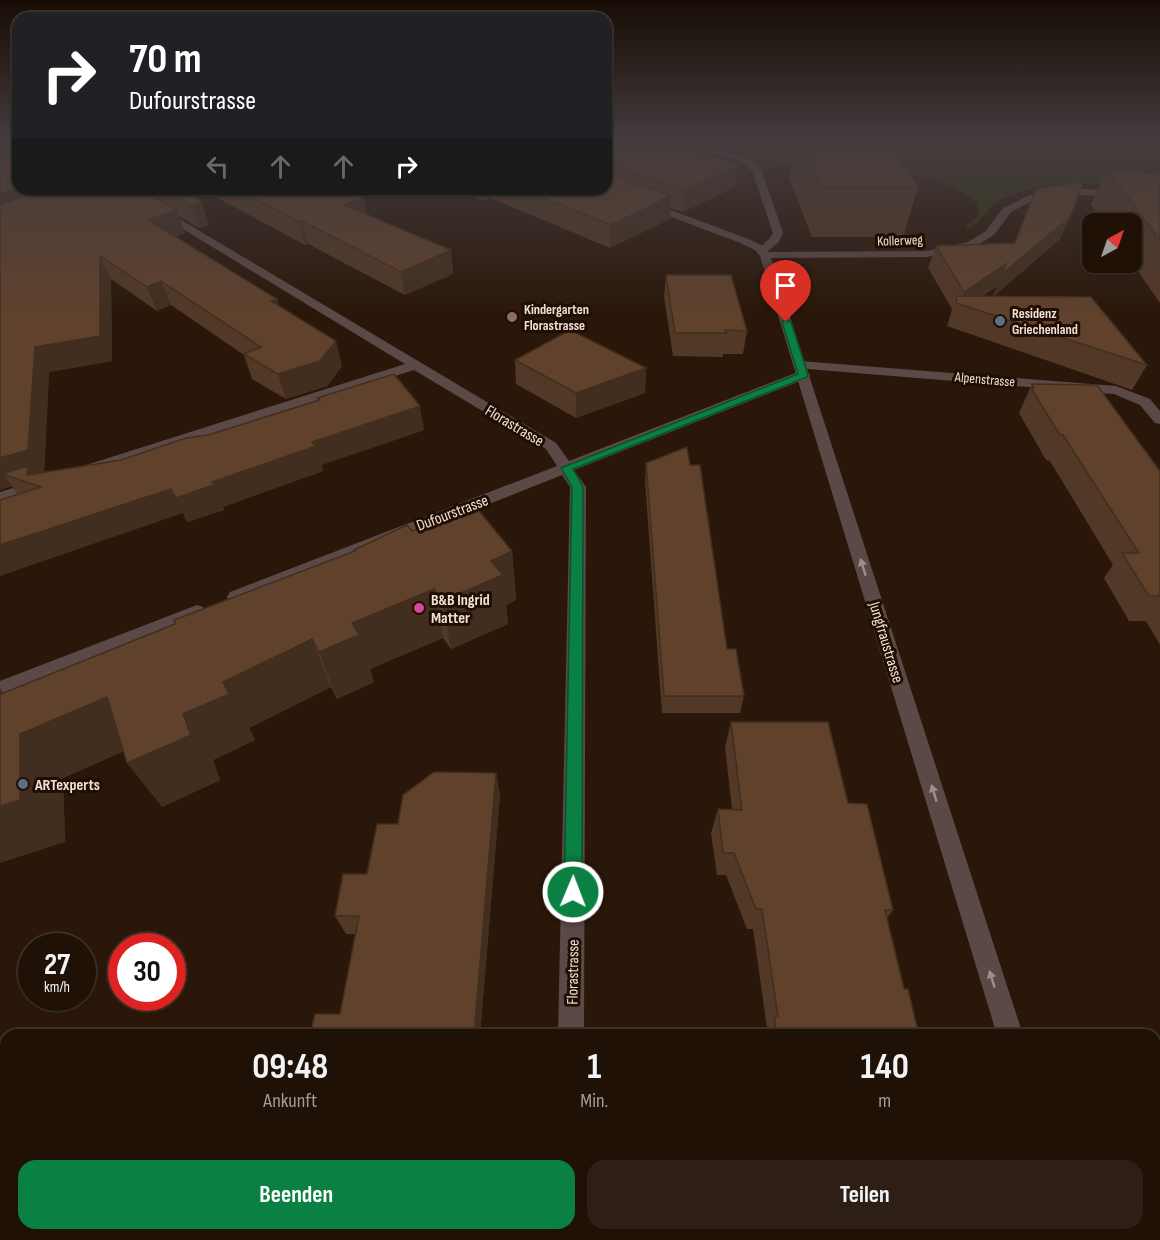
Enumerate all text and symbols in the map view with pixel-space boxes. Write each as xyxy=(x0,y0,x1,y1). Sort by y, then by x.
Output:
text: 70 m xyxy=(129,34,202,85)
icon: right xyxy=(30,36,108,114)
text: Dufourstrasse xyxy=(129,85,256,117)
icon: left xyxy=(201,150,234,183)
icon: ahead xyxy=(264,150,297,183)
icon: ahead xyxy=(327,150,360,183)
icon: right xyxy=(390,150,423,183)
north arrow xyxy=(1082,213,1142,273)
map controls xyxy=(1082,213,1142,273)
street label: Kollerweg xyxy=(877,231,924,250)
pin xyxy=(760,260,811,322)
icon: arrive xyxy=(769,269,802,302)
place label: Kindergarten Florastrasse xyxy=(524,301,589,334)
place label: Residenz Griechenland xyxy=(1012,305,1078,338)
marker: Kindergarten Florastrasse xyxy=(505,310,519,324)
marker: Residenz Griechenland xyxy=(993,314,1007,328)
street label: Alpenstrasse xyxy=(953,368,1016,391)
street label: Florastrasse xyxy=(481,401,547,451)
street label: Dufourstrasse xyxy=(414,491,491,536)
one-way arrow xyxy=(858,558,867,576)
place label: B&B Ingrid Matter xyxy=(431,591,490,628)
street label: Jungfraustrasse xyxy=(864,599,907,685)
marker: B&B Ingrid Matter xyxy=(412,601,426,615)
place label: ARTexperts xyxy=(34,776,100,795)
marker: ARTexperts xyxy=(16,777,30,791)
one-way arrow xyxy=(929,784,938,802)
position arrow xyxy=(541,860,605,924)
speed limit sign: 30 xyxy=(108,933,186,1011)
street label: Florastrasse xyxy=(563,939,584,1005)
text: 27 xyxy=(44,947,70,983)
one-way arrow xyxy=(987,970,997,988)
text: km/h xyxy=(44,978,70,997)
text: 09:48 xyxy=(252,1046,328,1089)
text: 1 xyxy=(587,1046,601,1089)
text: 140 xyxy=(860,1046,909,1089)
text: Ankunft xyxy=(263,1089,317,1113)
text: Min. xyxy=(580,1089,608,1113)
text: m xyxy=(878,1089,891,1113)
button: Beenden xyxy=(18,1160,575,1229)
button: Teilen xyxy=(587,1160,1143,1229)

